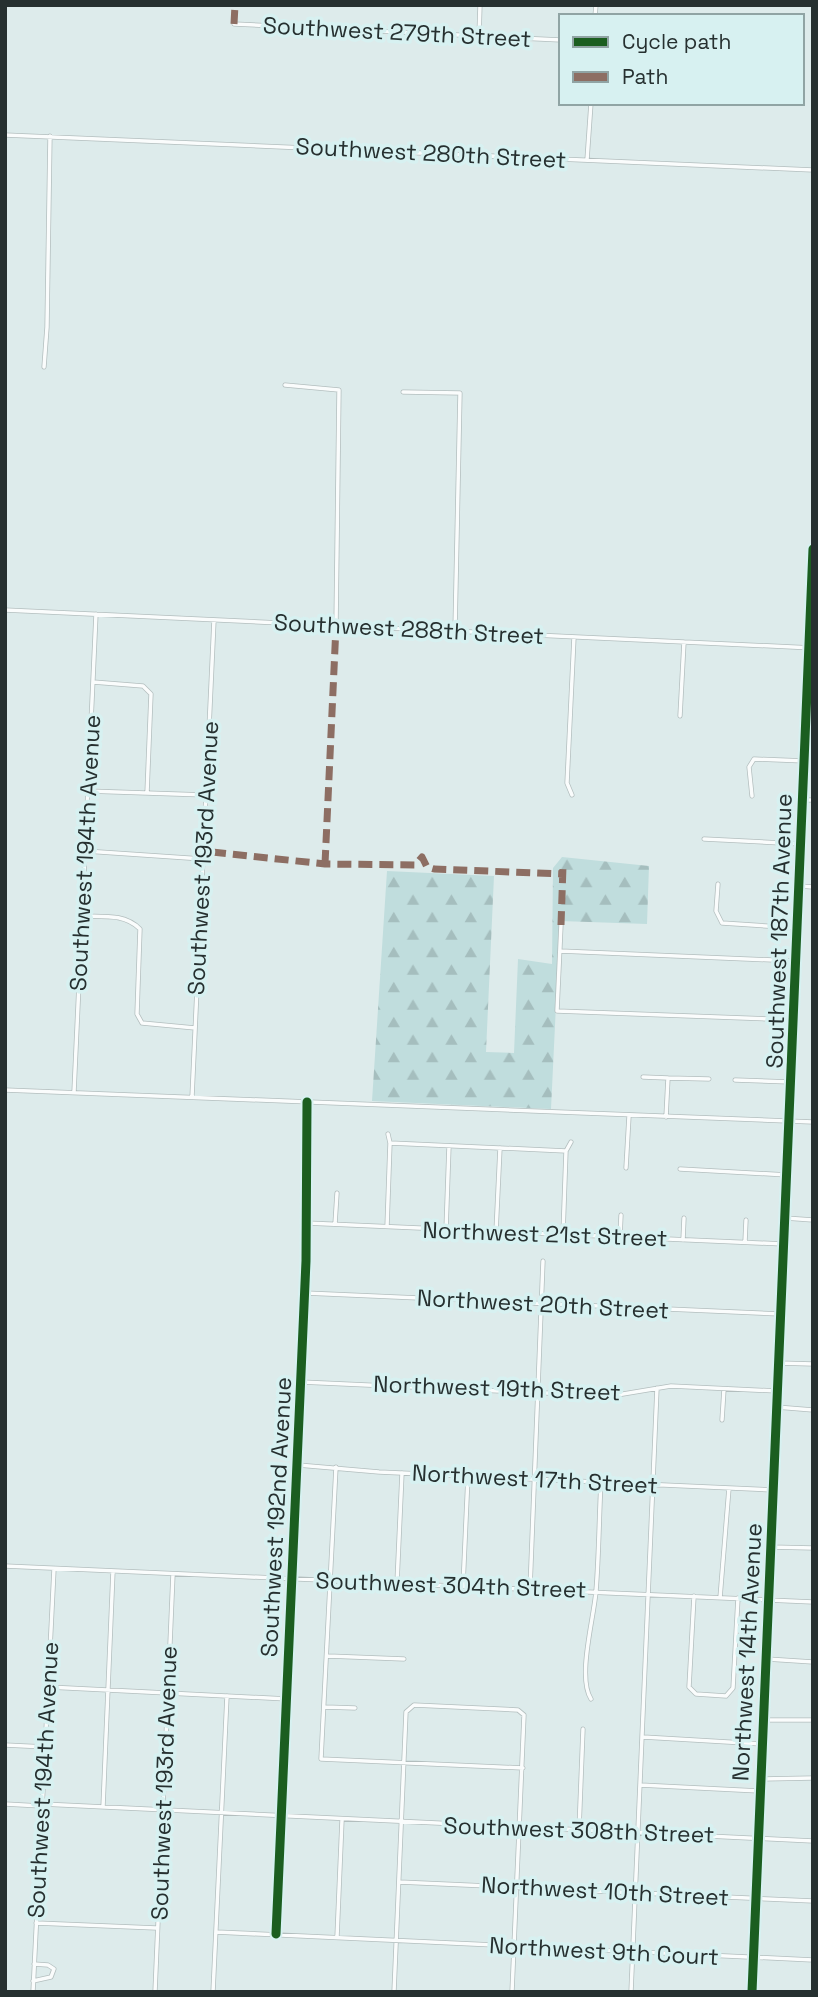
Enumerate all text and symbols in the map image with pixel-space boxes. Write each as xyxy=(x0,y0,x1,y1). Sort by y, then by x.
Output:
street label: Southwest 279th Street xyxy=(262,10,532,54)
legend xyxy=(559,14,804,105)
text: Cycle path xyxy=(622,28,731,55)
text: Path xyxy=(622,63,668,90)
street label: Southwest 280th Street xyxy=(295,131,567,175)
street label: Southwest 288th Street xyxy=(273,607,545,651)
street label: Southwest 194th Avenue xyxy=(63,714,107,992)
street label: Southwest 193rd Avenue xyxy=(181,720,225,996)
street label: Southwest 187th Avenue xyxy=(759,793,799,1069)
street label: Northwest 21st Street xyxy=(422,1215,668,1253)
street label: Northwest 20th Street xyxy=(416,1282,670,1326)
street label: Northwest 19th Street xyxy=(373,1369,621,1407)
street label: Southwest 192nd Avenue xyxy=(254,1376,298,1658)
street label: Northwest 17th Street xyxy=(411,1458,659,1500)
street label: Northwest 14th Avenue xyxy=(725,1522,769,1782)
street label: Southwest 304th Street xyxy=(315,1565,587,1605)
street label: Southwest 194th Avenue xyxy=(21,1641,65,1919)
street label: Southwest 193rd Avenue xyxy=(144,1645,184,1921)
street label: Southwest 308th Street xyxy=(443,1810,715,1850)
street label: Northwest 10th Street xyxy=(480,1870,730,1912)
street label: Northwest 9th Court xyxy=(488,1930,720,1972)

